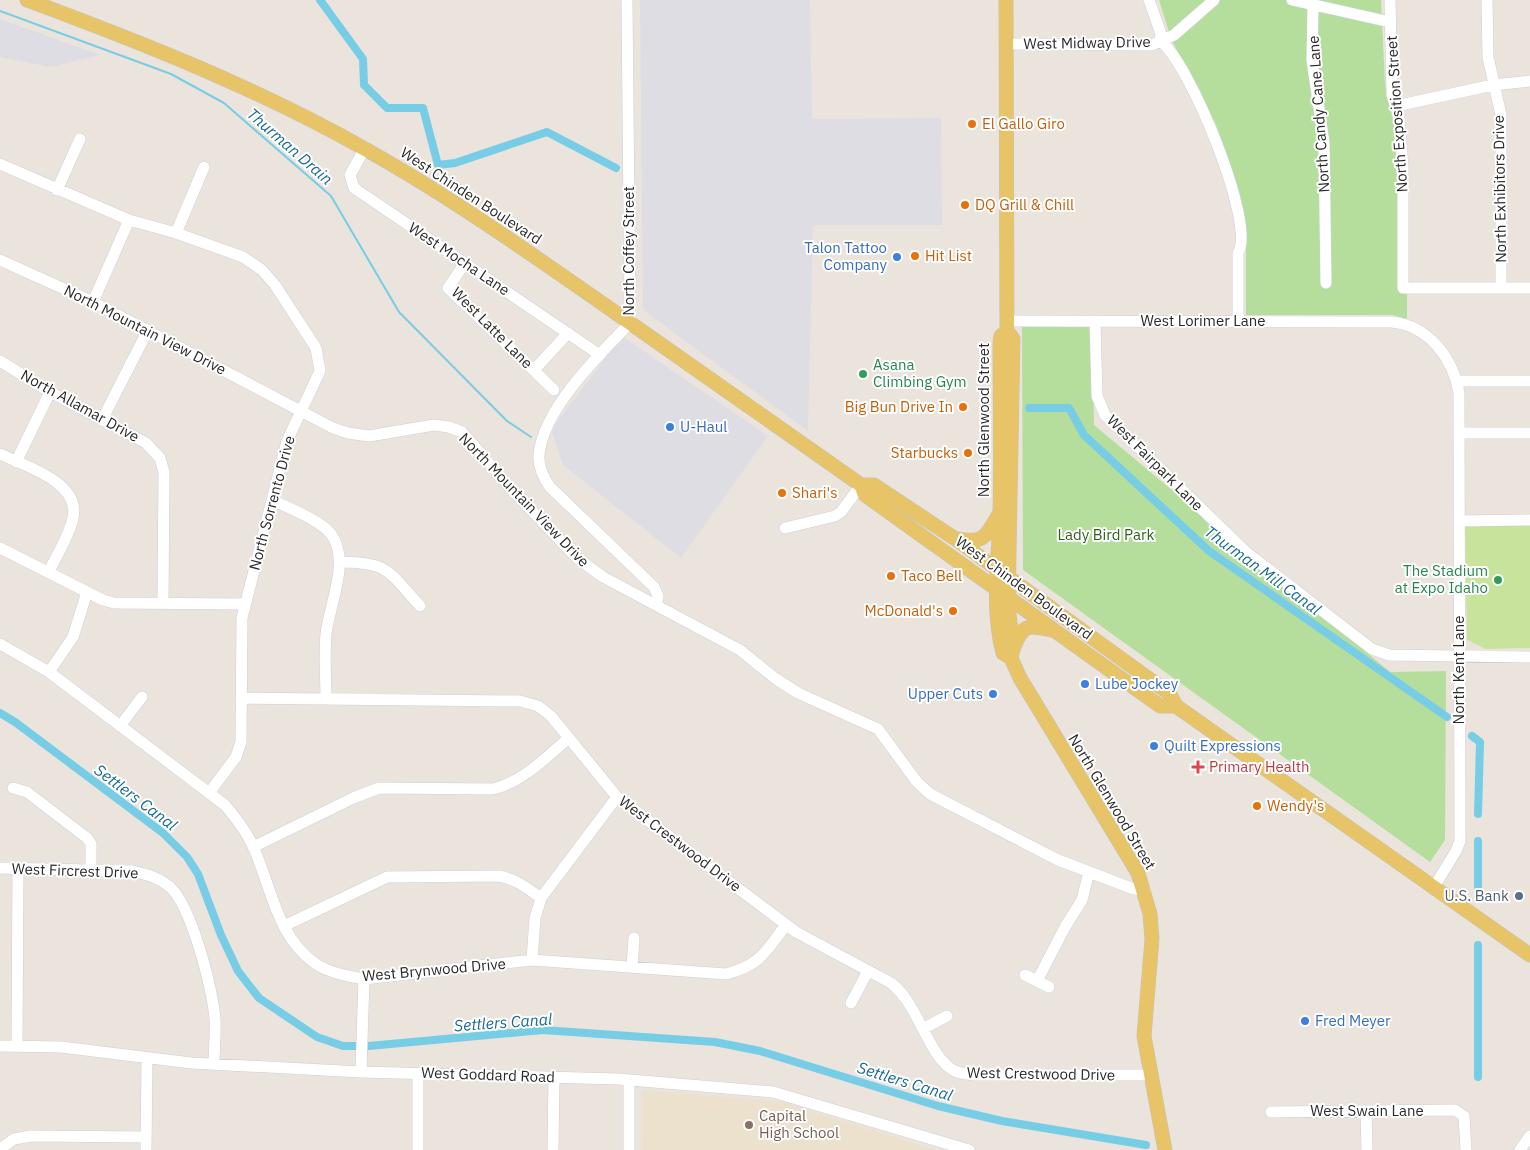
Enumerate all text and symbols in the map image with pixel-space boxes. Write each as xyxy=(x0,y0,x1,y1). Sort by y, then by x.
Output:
street label: West Midway Drive xyxy=(1023,32,1151,53)
street label: North Candy Cane Lane xyxy=(1304,35,1333,193)
street label: North Exposition Street xyxy=(1382,35,1411,193)
water label: Thurman Drain xyxy=(243,103,337,189)
place label: El Gallo Giro xyxy=(982,114,1065,133)
street label: North Exhibitors Drive xyxy=(1489,115,1510,263)
marker: El Gallo Giro xyxy=(966,118,978,130)
street label: West Chinden Boulevard xyxy=(397,143,546,248)
street label: North Coffey Street xyxy=(619,186,638,316)
place label: DQ Grill & Chill xyxy=(975,195,1074,214)
marker: DQ Grill & Chill xyxy=(959,199,971,211)
street label: West Mocha Lane xyxy=(405,218,513,299)
place label: Talon Tattoo Company xyxy=(804,238,888,274)
place label: Hit List xyxy=(925,246,972,265)
marker: Hit List xyxy=(909,250,921,262)
marker: Talon Tattoo Company xyxy=(891,251,903,263)
street label: North Mountain View Drive xyxy=(61,280,230,379)
street label: West Latte Lane xyxy=(448,283,537,372)
street label: West Lorimer Lane xyxy=(1140,311,1266,330)
street label: North Glenwood Street xyxy=(974,343,993,497)
place label: Asana Climbing Gym xyxy=(873,355,967,391)
street label: North Allamar Drive xyxy=(18,365,143,446)
marker: Asana Climbing Gym xyxy=(857,368,869,380)
place label: Big Bun Drive In xyxy=(845,397,953,416)
marker: Big Bun Drive In xyxy=(957,401,969,413)
street label: West Fairpark Lane xyxy=(1103,411,1207,515)
place label: U-Haul xyxy=(680,417,727,436)
marker: U-Haul xyxy=(664,421,676,433)
street label: North Mountain View Drive xyxy=(455,428,594,571)
street label: North Sorrento Drive xyxy=(244,433,299,572)
place label: Starbucks xyxy=(891,443,958,462)
marker: Starbucks xyxy=(962,447,974,459)
place label: Shari's xyxy=(792,483,837,502)
marker: Shari's xyxy=(776,487,788,499)
water label: Thurman Mill Canal xyxy=(1201,521,1326,619)
park label: Lady Bird Park xyxy=(1058,525,1154,544)
street label: West Chinden Boulevard xyxy=(952,531,1097,644)
place label: The Stadium at Expo Idaho xyxy=(1395,561,1488,597)
place label: Taco Bell xyxy=(901,566,962,585)
marker: Taco Bell xyxy=(885,570,897,582)
marker: The Stadium at Expo Idaho xyxy=(1492,574,1504,586)
place label: McDonald's xyxy=(865,601,943,620)
marker: McDonald's xyxy=(947,605,959,617)
street label: North Kent Lane xyxy=(1449,616,1468,724)
place label: Lube Jockey xyxy=(1095,674,1179,693)
marker: Lube Jockey xyxy=(1079,678,1091,690)
place label: Upper Cuts xyxy=(908,684,983,703)
marker: Upper Cuts xyxy=(987,688,999,700)
street label: North Glenwood Street xyxy=(1064,731,1160,873)
place label: Quilt Expressions xyxy=(1164,736,1281,755)
marker: Quilt Expressions xyxy=(1148,740,1160,752)
place label: Primary Health xyxy=(1209,757,1310,776)
water label: Settlers Canal xyxy=(91,759,182,835)
marker: Primary Health xyxy=(1191,760,1205,774)
street label: West Crestwood Drive xyxy=(615,791,745,896)
place label: Wendy's xyxy=(1267,796,1324,815)
marker: Wendy's xyxy=(1251,800,1263,812)
street label: West Fircrest Drive xyxy=(11,859,139,882)
place label: U.S. Bank xyxy=(1444,886,1509,905)
marker: U.S. Bank xyxy=(1513,890,1525,902)
street label: West Brynwood Drive xyxy=(361,954,507,985)
water label: Settlers Canal xyxy=(453,1009,554,1035)
place label: Fred Meyer xyxy=(1315,1011,1391,1030)
marker: Fred Meyer xyxy=(1299,1015,1311,1027)
water label: Settlers Canal xyxy=(855,1057,956,1105)
street label: West Goddard Road xyxy=(421,1063,555,1086)
street label: West Crestwood Drive xyxy=(967,1063,1115,1084)
street label: West Swain Lane xyxy=(1310,1101,1424,1120)
place label: Capital High School xyxy=(759,1106,839,1142)
marker: Capital High School xyxy=(743,1119,755,1131)

